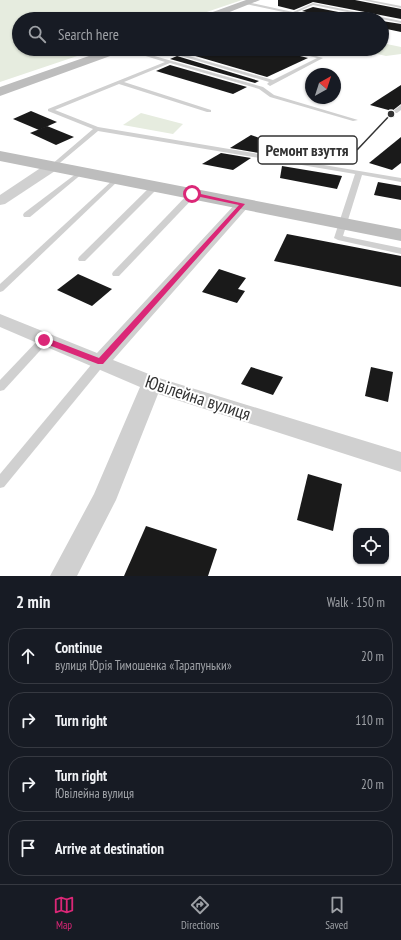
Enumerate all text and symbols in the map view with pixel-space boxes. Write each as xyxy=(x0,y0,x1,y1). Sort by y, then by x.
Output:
search box xyxy=(12,12,389,56)
icon: search xyxy=(26,23,48,45)
text: Search here xyxy=(58,25,119,44)
north arrow xyxy=(305,68,341,104)
callout: Ремонт взуття xyxy=(258,136,357,164)
text: Ремонт взуття xyxy=(266,140,349,160)
route start xyxy=(183,185,201,203)
route end xyxy=(35,331,53,349)
street label: Ювілейна вулиця xyxy=(143,370,254,425)
map controls xyxy=(353,528,389,564)
button: locate xyxy=(353,528,389,564)
text: 2 min xyxy=(16,591,50,613)
text: Walk · 150 m xyxy=(327,594,385,611)
text: Continue xyxy=(55,638,102,657)
icon: ahead xyxy=(17,645,39,667)
text: 20 m xyxy=(361,648,384,665)
text: вулиця Юрія Тимошенка «Тарапуньки» xyxy=(55,657,232,674)
icon: right xyxy=(17,709,39,731)
text: Turn right xyxy=(55,711,107,730)
text: 110 m xyxy=(355,712,384,729)
text: Turn right xyxy=(55,766,107,785)
icon: right xyxy=(17,773,39,795)
text: 20 m xyxy=(361,776,384,793)
text: Ювілейна вулиця xyxy=(55,785,134,802)
icon: arrive xyxy=(17,837,39,859)
text: Arrive at destination xyxy=(55,839,164,858)
tab: Map xyxy=(53,894,75,932)
tab: Directions xyxy=(181,894,219,932)
tab: Saved xyxy=(325,894,348,932)

